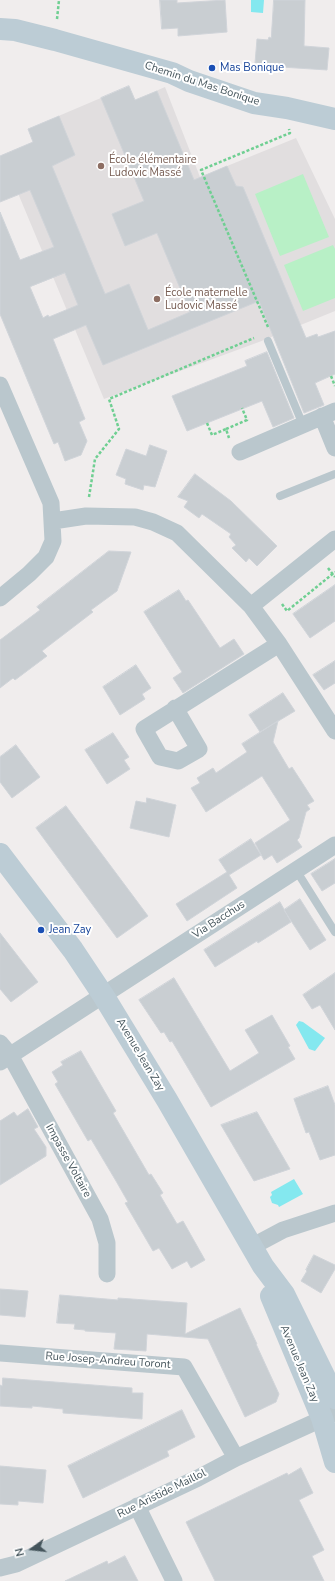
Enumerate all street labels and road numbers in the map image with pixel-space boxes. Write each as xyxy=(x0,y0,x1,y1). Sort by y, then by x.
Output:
street label: Chemin du Mas Bonique xyxy=(143,59,261,109)
street label: Via Bacchus xyxy=(190,898,248,942)
street label: Avenue Jean Zay xyxy=(113,1016,167,1094)
street label: Impasse Voltaire xyxy=(42,1122,94,1200)
street label: Avenue Jean Zay xyxy=(277,1324,321,1404)
street label: Rue Josep-Andreu Toront xyxy=(45,1350,171,1372)
street label: Rue Aristide Maillol xyxy=(115,1467,209,1521)

